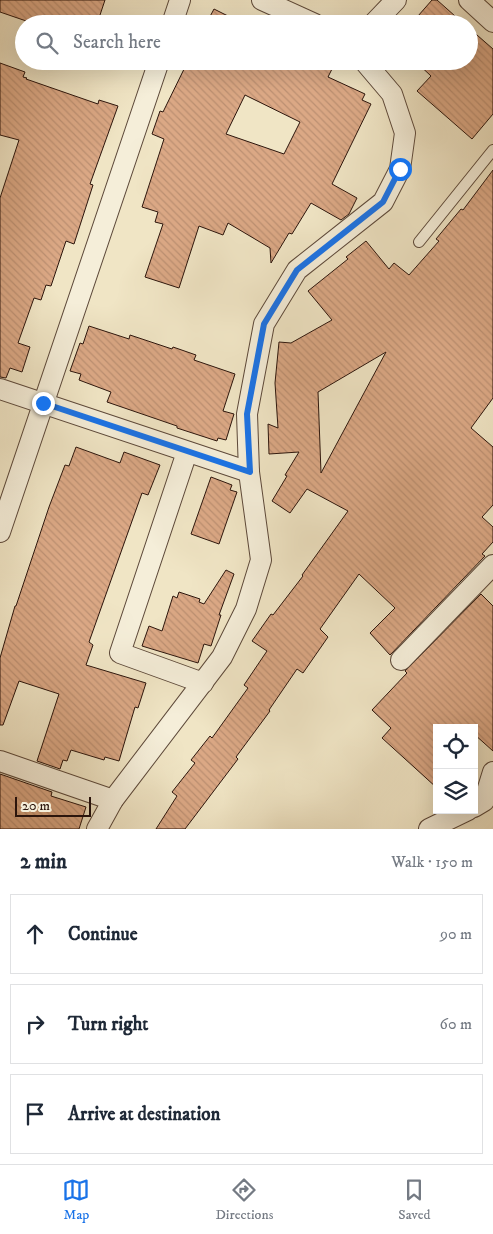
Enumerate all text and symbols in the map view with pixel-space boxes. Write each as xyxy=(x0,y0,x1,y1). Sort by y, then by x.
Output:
search box xyxy=(15,15,478,70)
icon: search xyxy=(33,29,61,57)
text: Search here xyxy=(73,31,161,54)
route start xyxy=(389,158,412,181)
route end xyxy=(32,392,55,415)
map controls xyxy=(433,724,478,814)
button: locate xyxy=(433,724,478,769)
button: layers xyxy=(433,769,478,814)
scale bar xyxy=(15,794,91,817)
text: 20 m xyxy=(22,797,50,815)
text: 2 min xyxy=(20,849,67,875)
text: Walk · 150 m xyxy=(391,852,473,872)
icon: ahead xyxy=(21,920,49,948)
text: Continue xyxy=(68,923,138,946)
text: 90 m xyxy=(440,924,472,944)
icon: right xyxy=(21,1010,49,1038)
text: Turn right xyxy=(68,1013,148,1036)
text: 60 m xyxy=(440,1014,472,1034)
icon: arrive xyxy=(21,1100,49,1128)
text: Arrive at destination xyxy=(68,1103,220,1126)
tab: Map xyxy=(62,1176,90,1224)
tab: Directions xyxy=(215,1176,273,1224)
tab: Saved xyxy=(398,1176,431,1224)

